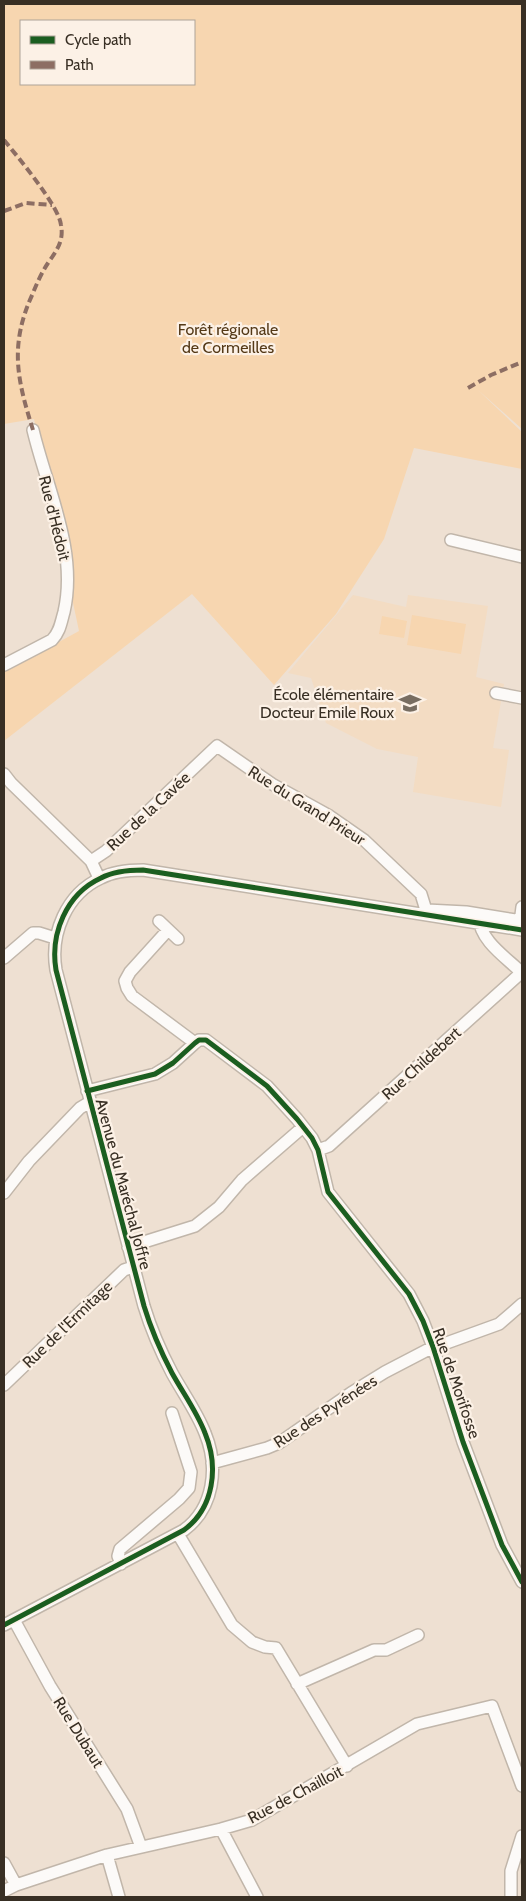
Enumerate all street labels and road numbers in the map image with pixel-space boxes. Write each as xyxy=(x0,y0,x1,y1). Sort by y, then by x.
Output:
street label: Rue d'Hédoit xyxy=(35,474,74,563)
street label: Rue du Grand Prieur xyxy=(245,762,370,850)
street label: Rue de la Cavée xyxy=(103,768,194,855)
street label: Rue Childebert xyxy=(378,1023,465,1104)
street label: Avenue du Maréchal Joffre xyxy=(92,1097,155,1272)
street label: Rue de l'Ermitage xyxy=(19,1277,116,1372)
street label: Rue de Morifosse xyxy=(429,1325,484,1441)
street label: Rue des Pyrénées xyxy=(270,1371,381,1452)
street label: Rue Dubaut xyxy=(49,1693,108,1772)
street label: Rue de Chailloit xyxy=(244,1761,347,1827)

